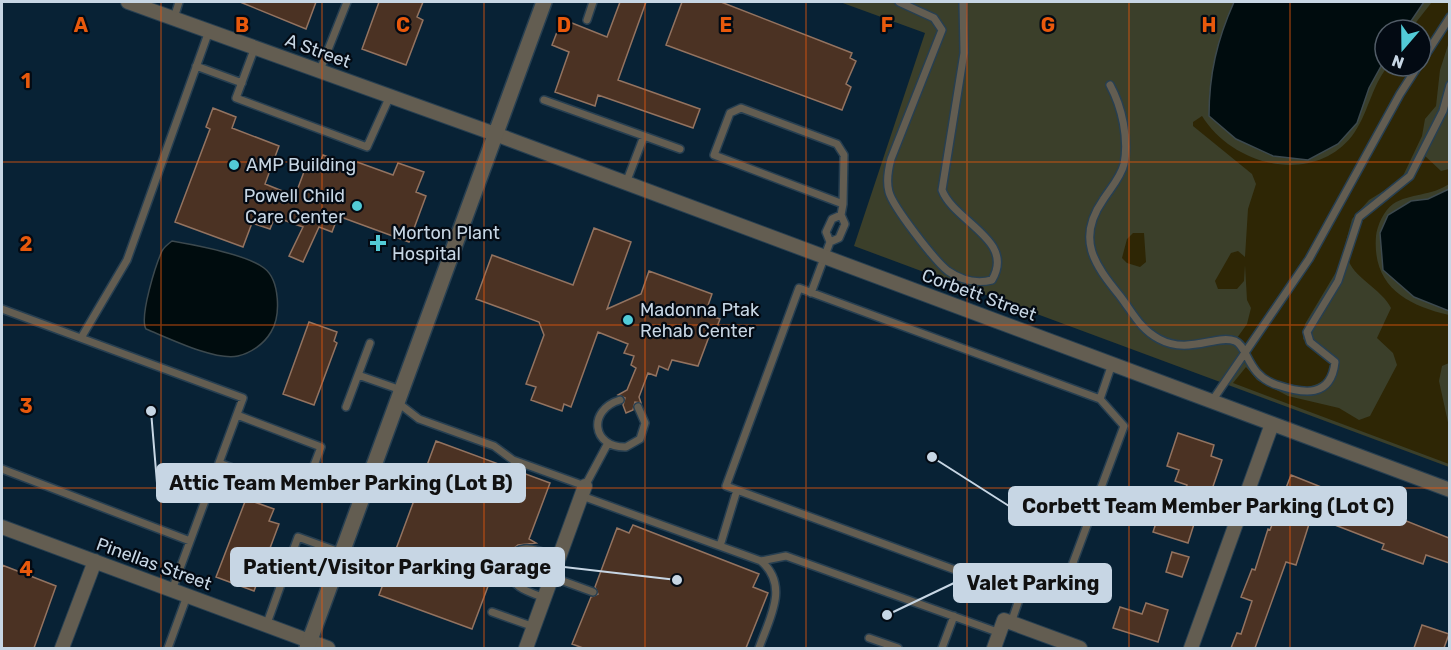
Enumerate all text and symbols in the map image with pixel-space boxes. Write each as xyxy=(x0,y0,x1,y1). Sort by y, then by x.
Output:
text: A xyxy=(74,13,89,37)
text: B xyxy=(235,13,249,37)
text: C xyxy=(396,13,410,37)
text: D xyxy=(557,13,571,37)
text: E xyxy=(720,13,732,37)
text: F xyxy=(881,13,893,37)
text: G xyxy=(1041,13,1055,37)
text: H xyxy=(1202,13,1216,37)
north arrow xyxy=(1373,18,1433,78)
street label: A Street xyxy=(282,29,354,73)
text: N xyxy=(1389,51,1407,73)
text: 1 xyxy=(21,69,31,93)
place label: AMP Building xyxy=(246,154,356,176)
marker: AMP Building xyxy=(227,158,241,172)
place label: Powell Child Care Center xyxy=(244,185,345,228)
marker: Powell Child Care Center xyxy=(350,199,364,213)
place label: Morton Plant Hospital xyxy=(392,222,500,265)
text: 2 xyxy=(20,232,33,256)
marker: Morton Plant Hospital xyxy=(369,234,387,252)
street label: Corbett Street xyxy=(919,264,1039,326)
place label: Madonna Ptak Rehab Center xyxy=(640,299,760,342)
marker: Madonna Ptak Rehab Center xyxy=(621,313,635,327)
text: 3 xyxy=(19,394,33,418)
callout: Attic Team Member Parking (Lot B) xyxy=(157,464,525,502)
text: Attic Team Member Parking (Lot B) xyxy=(169,471,513,495)
callout: Corbett Team Member Parking (Lot C) xyxy=(1009,487,1406,525)
text: Corbett Team Member Parking (Lot C) xyxy=(1022,494,1394,518)
street label: Pinellas Street xyxy=(93,533,215,595)
callout: Patient/Visitor Parking Garage xyxy=(231,548,564,586)
text: Patient/Visitor Parking Garage xyxy=(243,555,551,579)
text: 4 xyxy=(19,557,33,581)
callout: Valet Parking xyxy=(954,564,1111,602)
text: Valet Parking xyxy=(967,571,1099,595)

